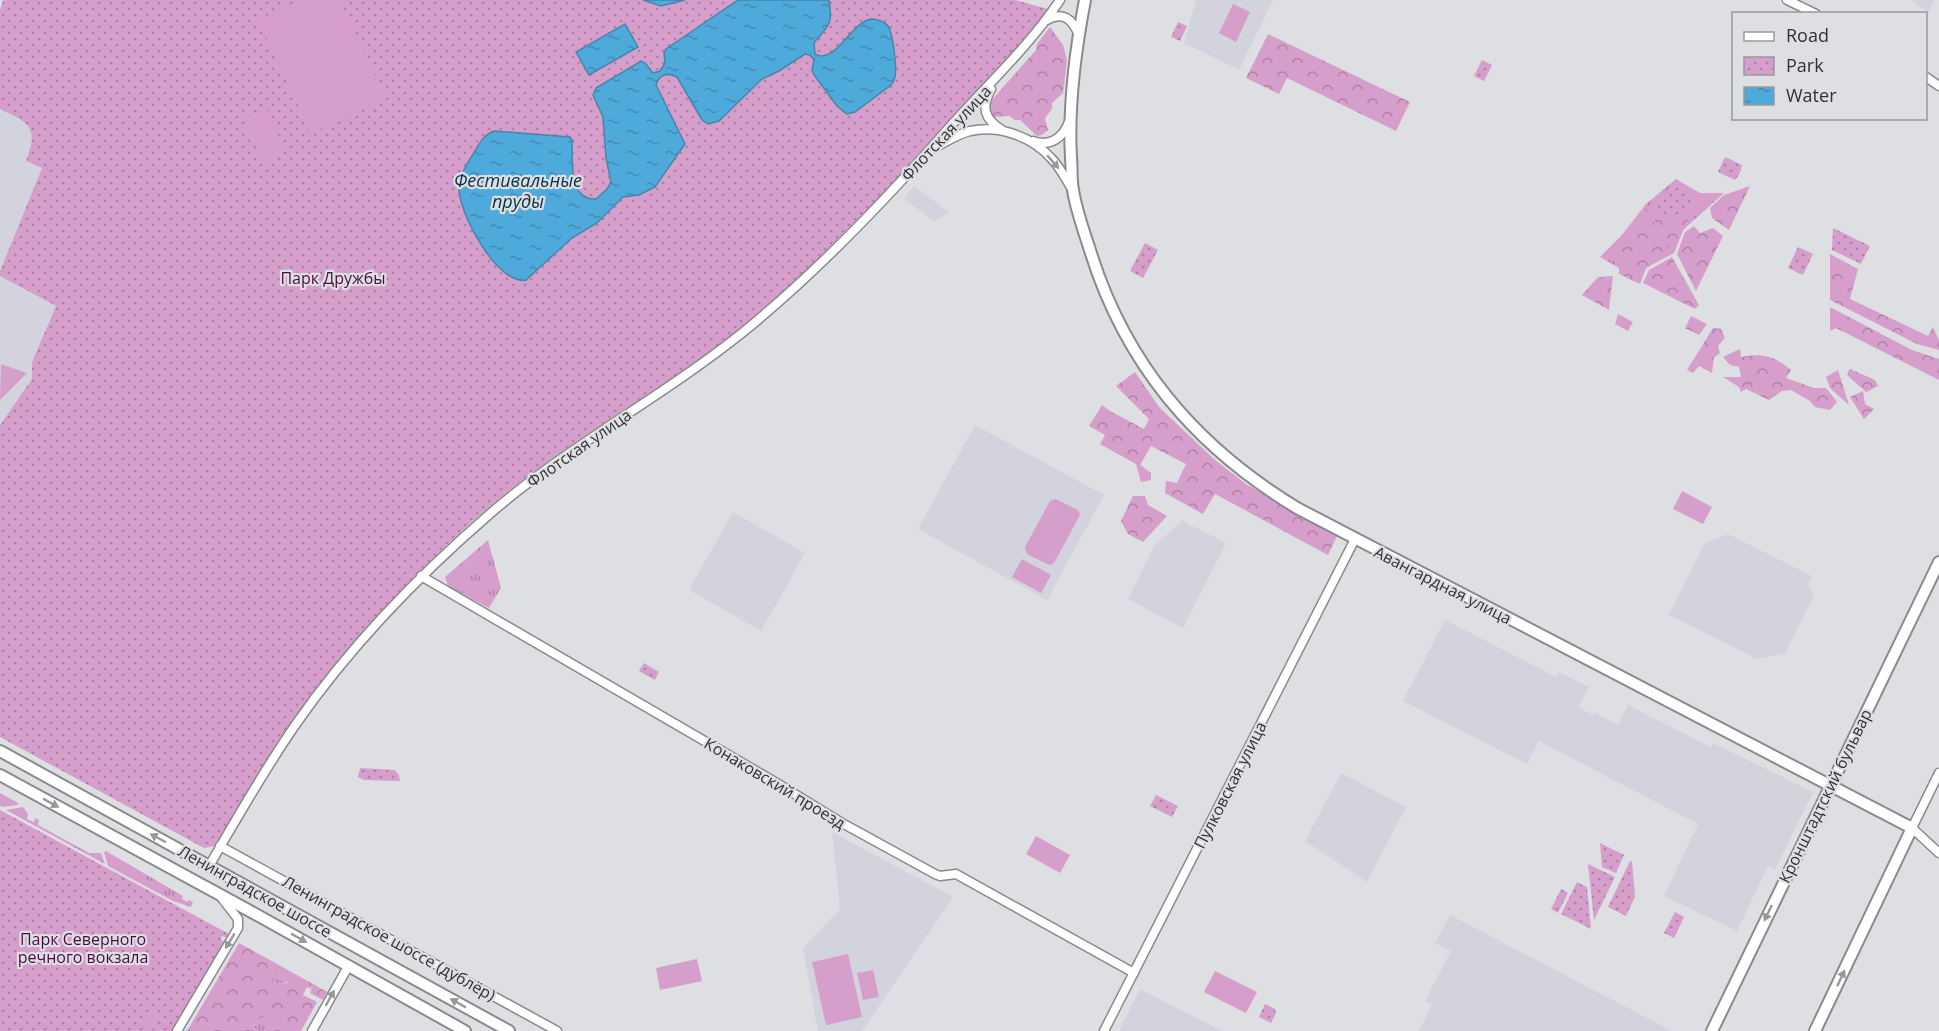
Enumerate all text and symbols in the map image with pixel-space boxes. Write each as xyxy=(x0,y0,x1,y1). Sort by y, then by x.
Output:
legend xyxy=(1732,12,1927,120)
text: Road xyxy=(1786,23,1829,47)
text: Park xyxy=(1786,53,1824,77)
street label: Флотская улица xyxy=(896,80,996,186)
text: Water xyxy=(1786,83,1837,107)
one-way arrow xyxy=(1046,154,1059,169)
water label: Фестивальные пруды xyxy=(454,168,582,213)
park label: Парк Дружбы xyxy=(280,267,386,289)
street label: Флотская улица xyxy=(522,404,636,492)
street label: Авангардная улица xyxy=(1371,541,1515,629)
street label: Кронштадтский бульвар xyxy=(1773,705,1877,887)
street label: Пулковская улица xyxy=(1188,718,1272,852)
street label: Конаковский проезд xyxy=(700,732,850,834)
one-way arrow xyxy=(43,798,60,808)
one-way arrow xyxy=(149,833,166,843)
street label: Ленинградское шоссе xyxy=(174,840,336,942)
street label: Ленинградское шоссе (дублёр) xyxy=(278,870,500,1006)
one-way arrow xyxy=(1764,904,1773,921)
park label: Парк Северного речного вокзала xyxy=(18,928,148,968)
one-way arrow xyxy=(225,933,236,949)
one-way arrow xyxy=(291,933,308,943)
one-way arrow xyxy=(1836,970,1845,987)
one-way arrow xyxy=(325,989,335,1006)
one-way arrow xyxy=(449,998,466,1008)

